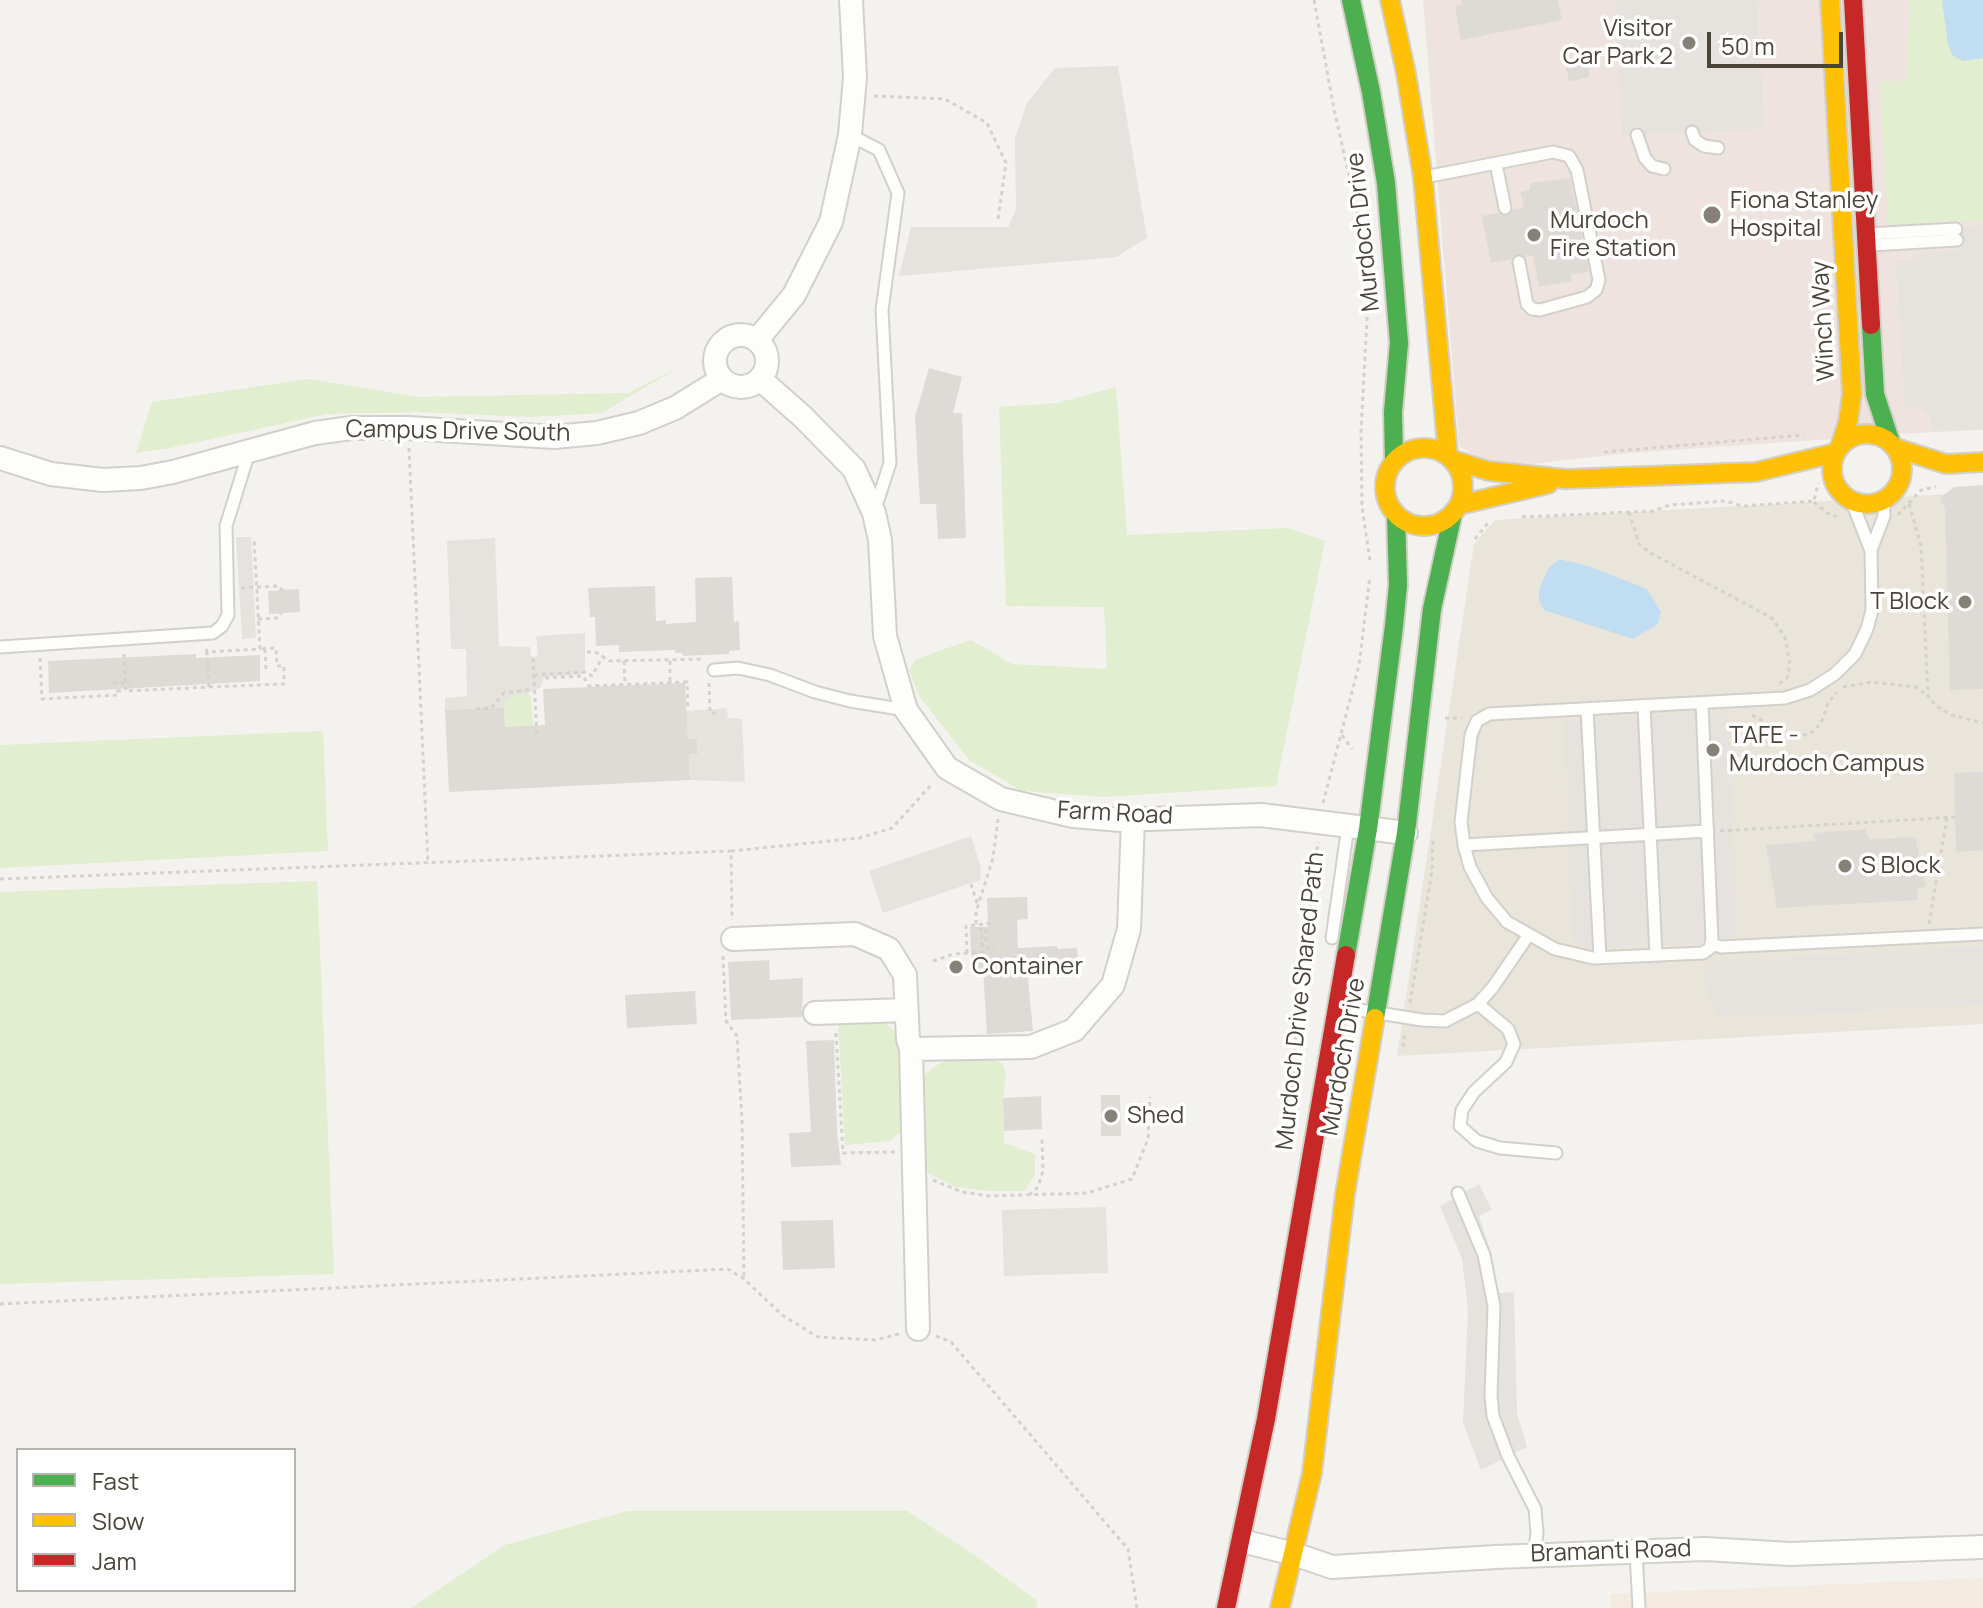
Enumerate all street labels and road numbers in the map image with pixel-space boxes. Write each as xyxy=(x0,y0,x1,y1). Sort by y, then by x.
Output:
street label: Murdoch Drive xyxy=(1341,151,1387,313)
street label: Winch Way xyxy=(1806,260,1842,382)
street label: Campus Drive South xyxy=(345,416,571,448)
street label: Farm Road xyxy=(1057,797,1173,831)
street label: Murdoch Drive Shared Path xyxy=(1271,851,1331,1151)
street label: Murdoch Drive xyxy=(1316,976,1372,1138)
street label: Bramanti Road xyxy=(1530,1535,1692,1569)

